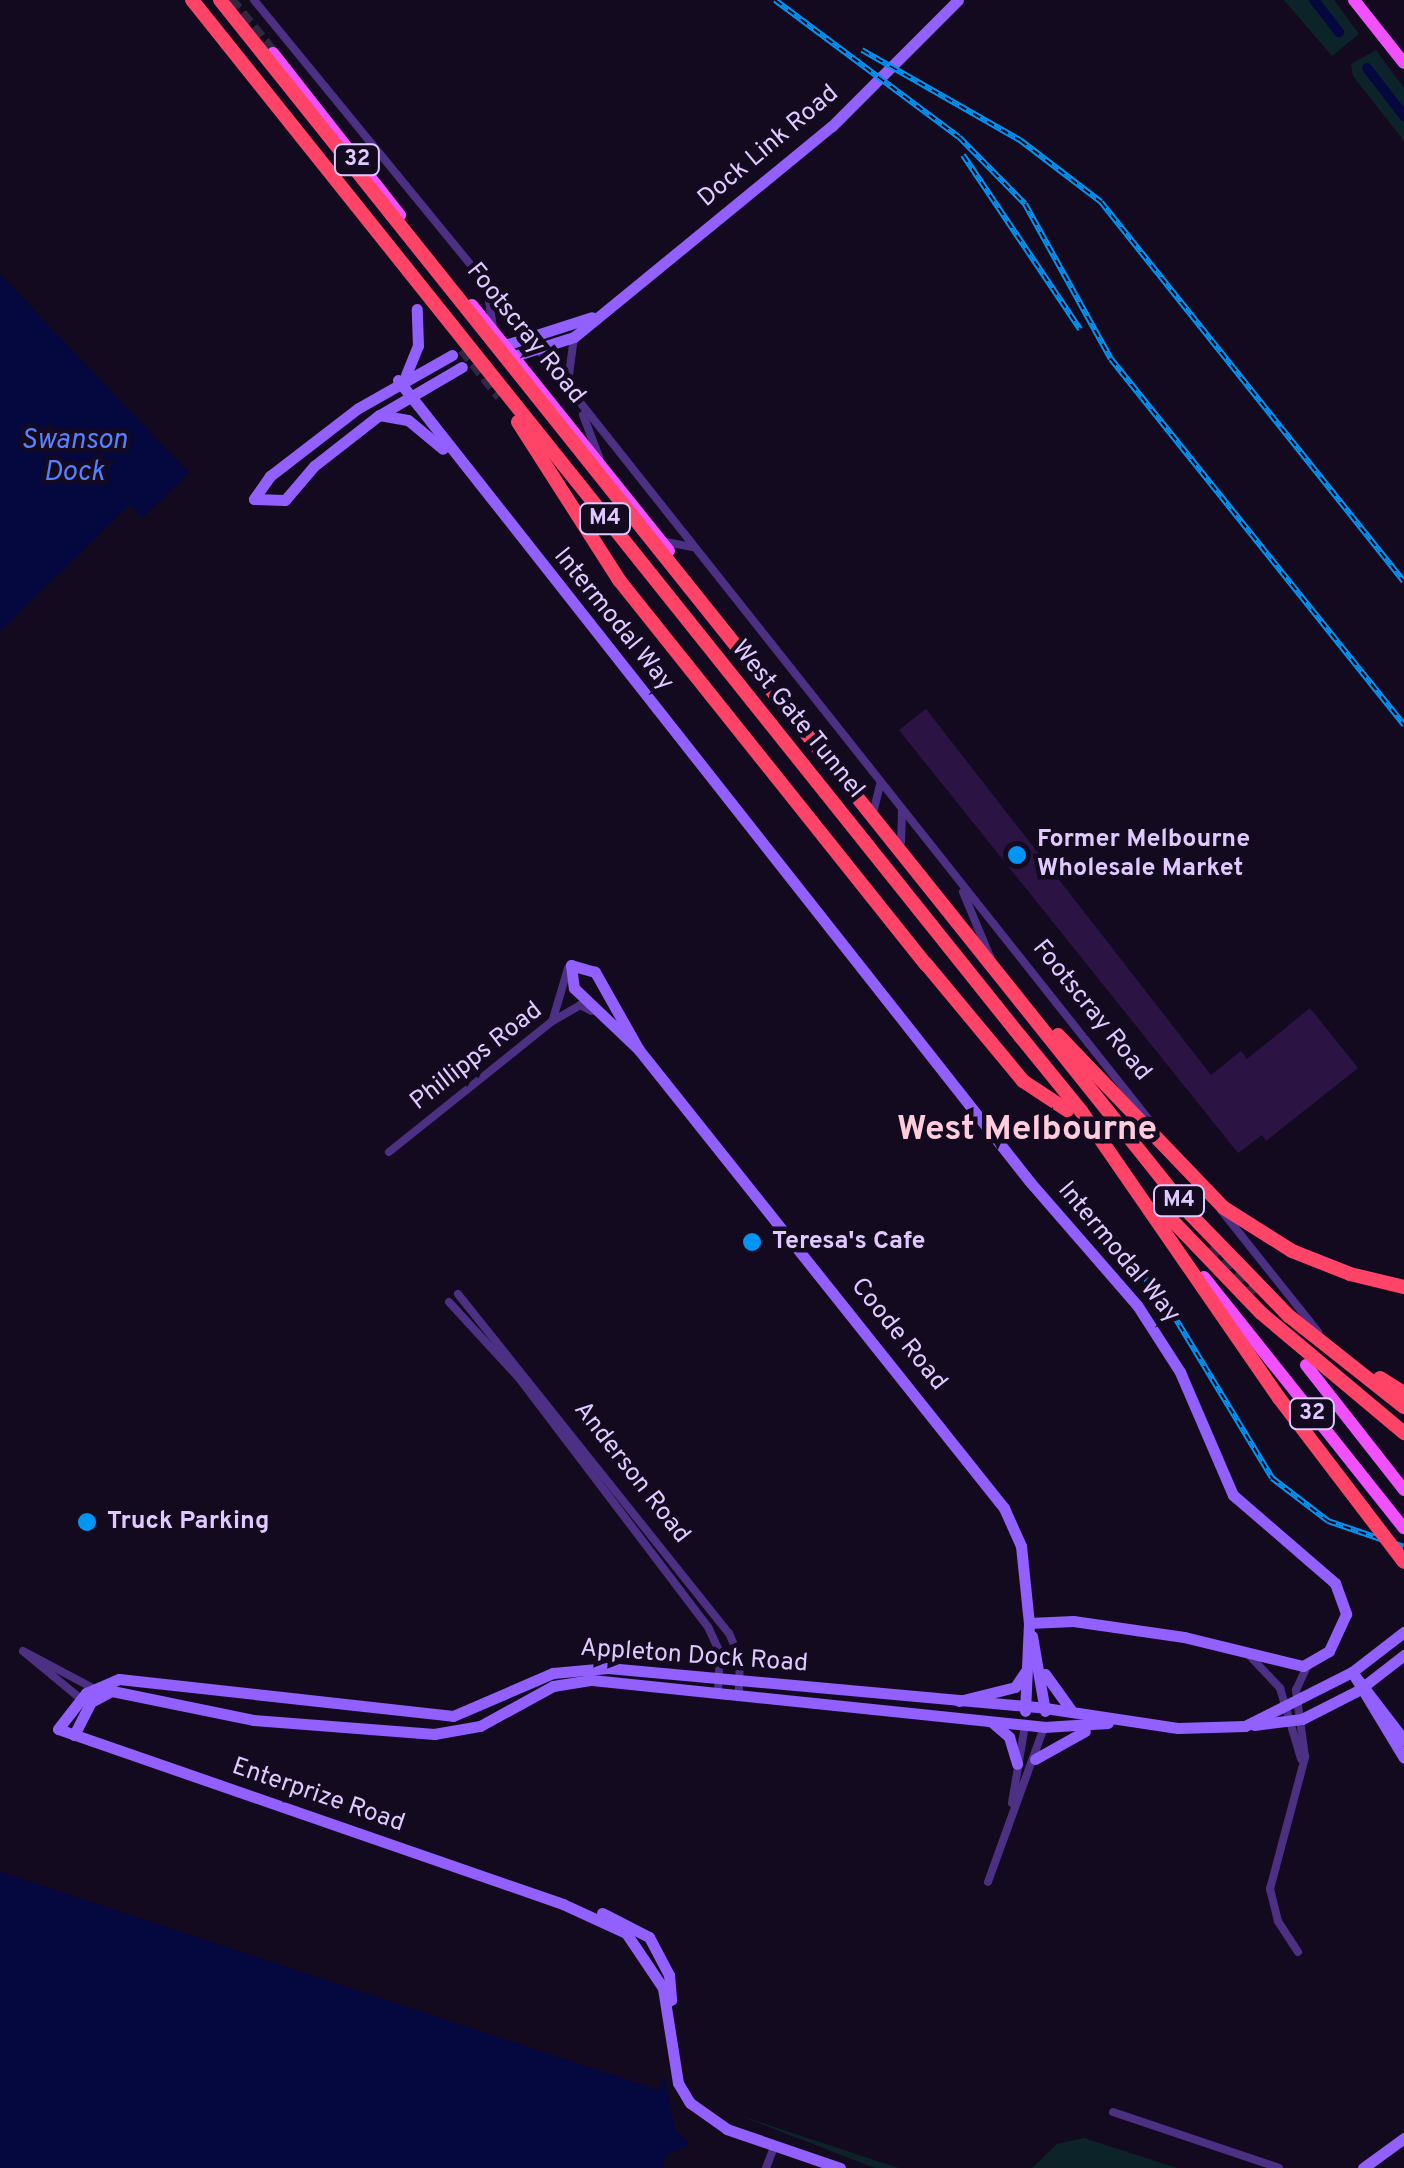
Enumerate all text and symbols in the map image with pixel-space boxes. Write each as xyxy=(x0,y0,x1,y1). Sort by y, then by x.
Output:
street label: Dock Link Road xyxy=(693,80,845,214)
road number: 32 xyxy=(332,143,382,177)
street label: Footscray Road xyxy=(459,257,591,411)
water label: Swanson Dock xyxy=(21,424,127,490)
road number: M4 xyxy=(578,502,632,536)
street label: Intermodal Way xyxy=(546,542,680,698)
street label: West Gate Tunnel xyxy=(724,635,870,805)
place label: Former Melbourne Wholesale Market xyxy=(1037,826,1250,885)
marker: Former Melbourne Wholesale Market xyxy=(1006,844,1028,866)
street label: Footscray Road xyxy=(1025,934,1157,1088)
street label: Phillipps Road xyxy=(405,996,549,1118)
district label: West Melbourne xyxy=(897,1109,1157,1151)
street label: Intermodal Way xyxy=(1050,1176,1186,1330)
road number: M4 xyxy=(1152,1184,1206,1218)
place label: Teresa's Cafe xyxy=(772,1227,925,1257)
marker: Teresa's Cafe xyxy=(741,1231,763,1253)
street label: Coode Road xyxy=(843,1273,953,1397)
street label: Anderson Road xyxy=(566,1396,696,1550)
road number: 32 xyxy=(1287,1397,1337,1431)
place label: Truck Parking xyxy=(107,1507,269,1537)
marker: Truck Parking xyxy=(76,1511,98,1533)
street label: Appleton Dock Road xyxy=(579,1634,809,1680)
street label: Enterprize Road xyxy=(228,1752,408,1840)

